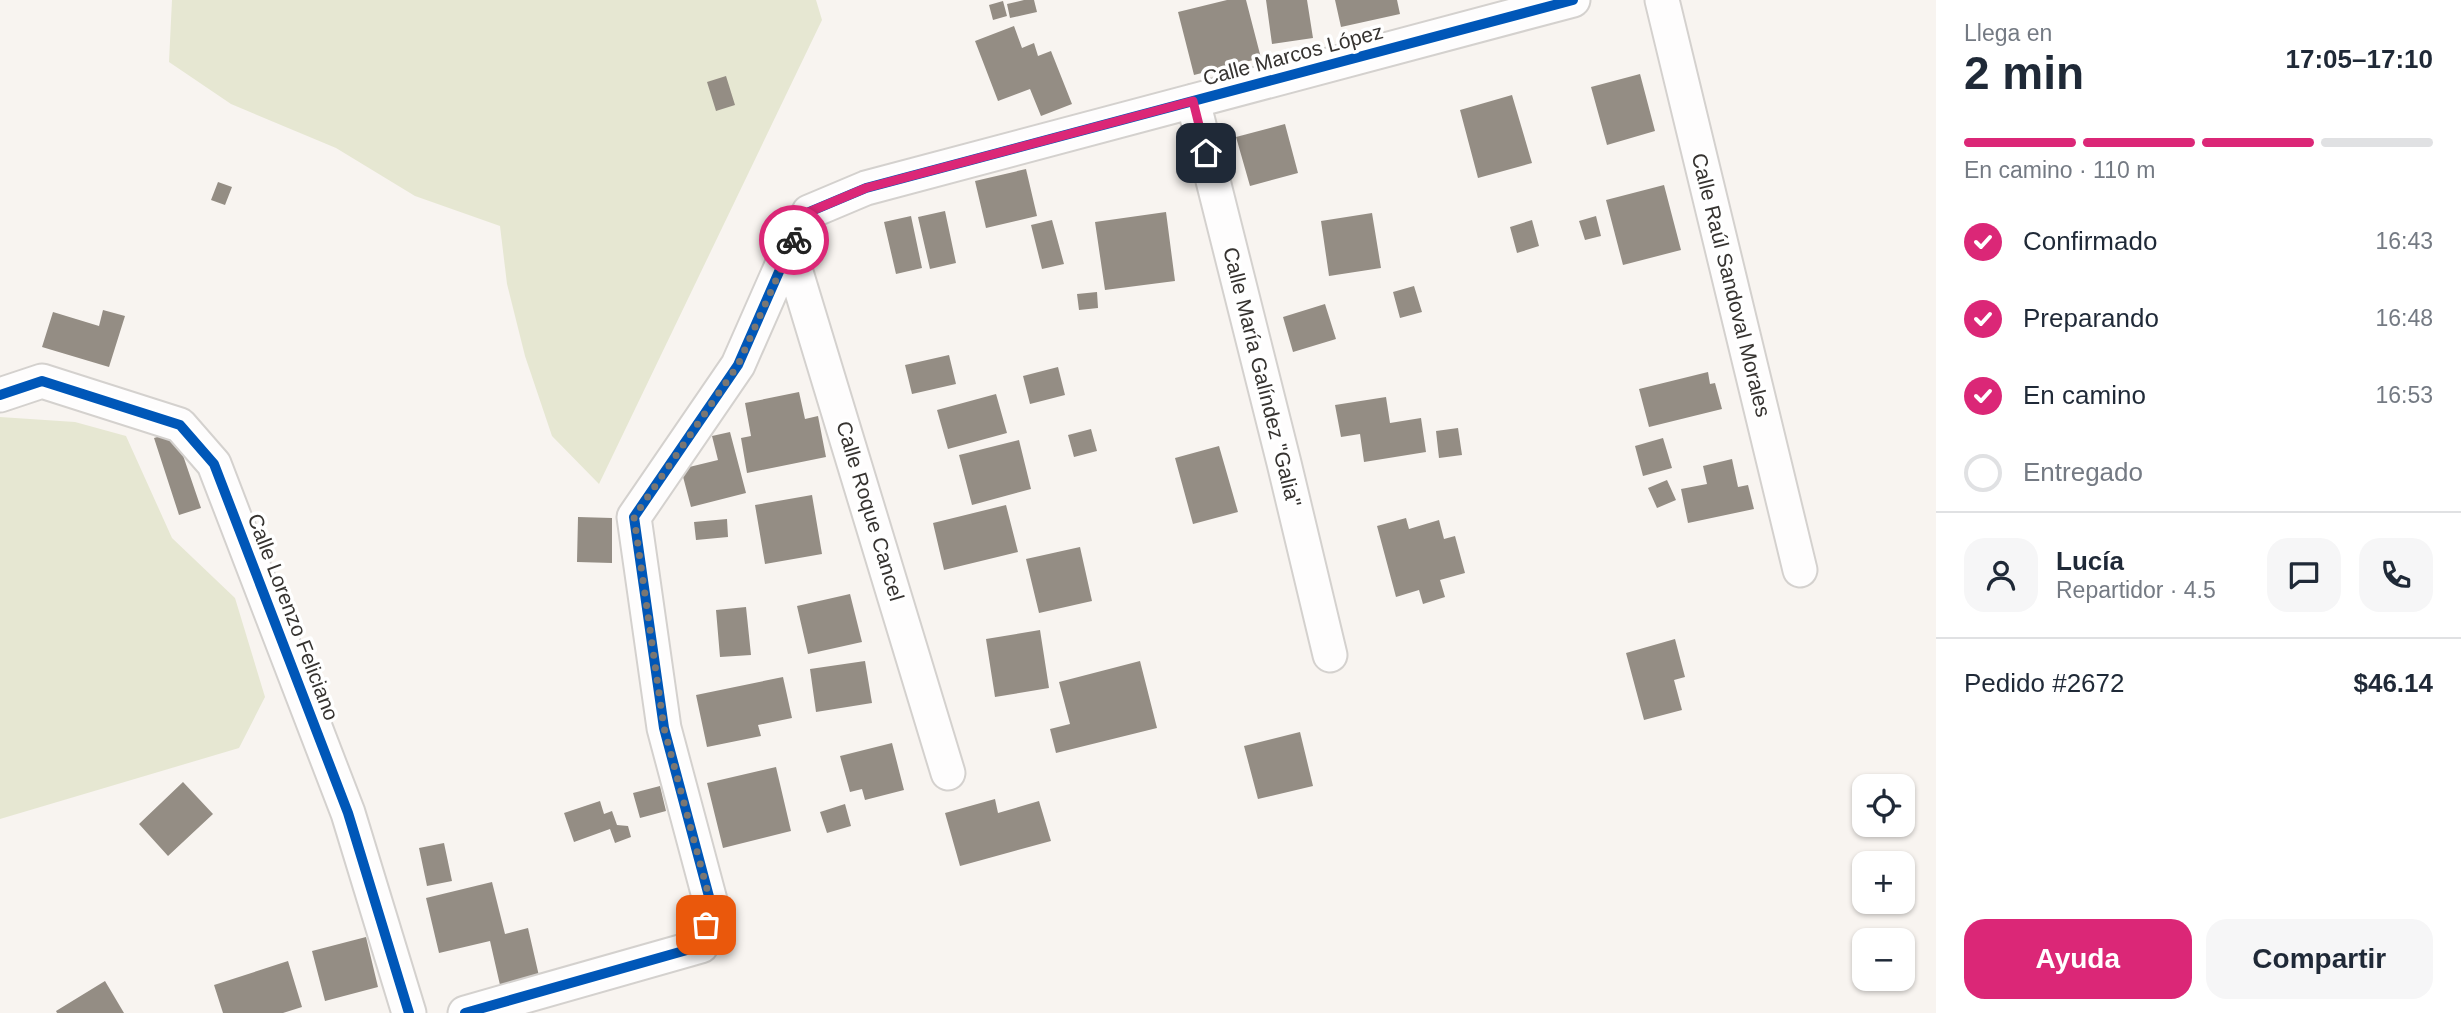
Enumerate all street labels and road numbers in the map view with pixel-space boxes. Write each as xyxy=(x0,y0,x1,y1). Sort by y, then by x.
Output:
street label: Calle Marcos López xyxy=(1200,19,1385,90)
street label: Calle Raúl Sandoval Morales xyxy=(1688,151,1775,419)
street label: Calle María Galíndez "Galia" xyxy=(1219,245,1306,509)
street label: Calle Roque Cancel xyxy=(832,418,909,604)
street label: Calle Lorenzo Feliciano xyxy=(243,510,344,723)

